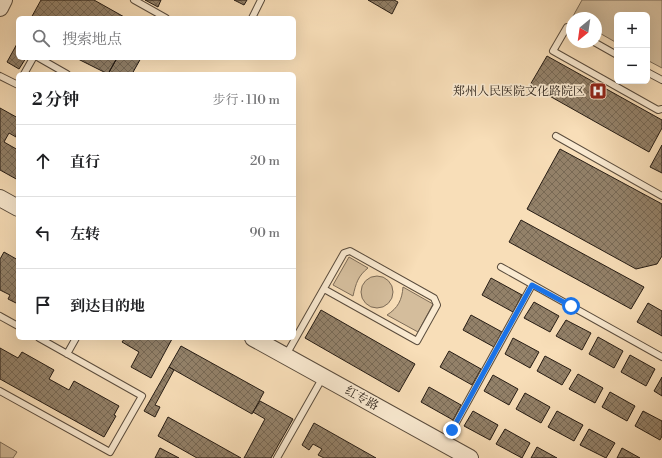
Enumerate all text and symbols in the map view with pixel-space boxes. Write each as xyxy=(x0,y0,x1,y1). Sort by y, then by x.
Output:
north arrow xyxy=(566,12,602,48)
map controls xyxy=(614,12,650,84)
button: + xyxy=(614,12,650,48)
search box xyxy=(16,16,296,60)
icon: search xyxy=(30,27,52,49)
text: 搜索地点 xyxy=(62,30,122,49)
button: − xyxy=(614,48,650,84)
hospital icon: 郑州人民医院文化路院区 xyxy=(588,81,608,101)
place label: 郑州人民医院文化路院区 xyxy=(453,84,585,99)
text: 2 分钟 xyxy=(32,89,79,111)
text: 步行 · 110 m xyxy=(213,92,280,108)
icon: ahead xyxy=(32,150,54,172)
text: 直行 xyxy=(70,153,100,172)
text: 20 m xyxy=(250,153,280,169)
icon: left xyxy=(32,222,54,244)
text: 左转 xyxy=(70,225,100,244)
text: 90 m xyxy=(249,225,280,241)
icon: arrive xyxy=(32,294,54,316)
text: 到达目的地 xyxy=(70,297,145,316)
route start xyxy=(562,297,580,315)
street label: 红专路 xyxy=(342,383,381,414)
route end xyxy=(443,421,461,439)

